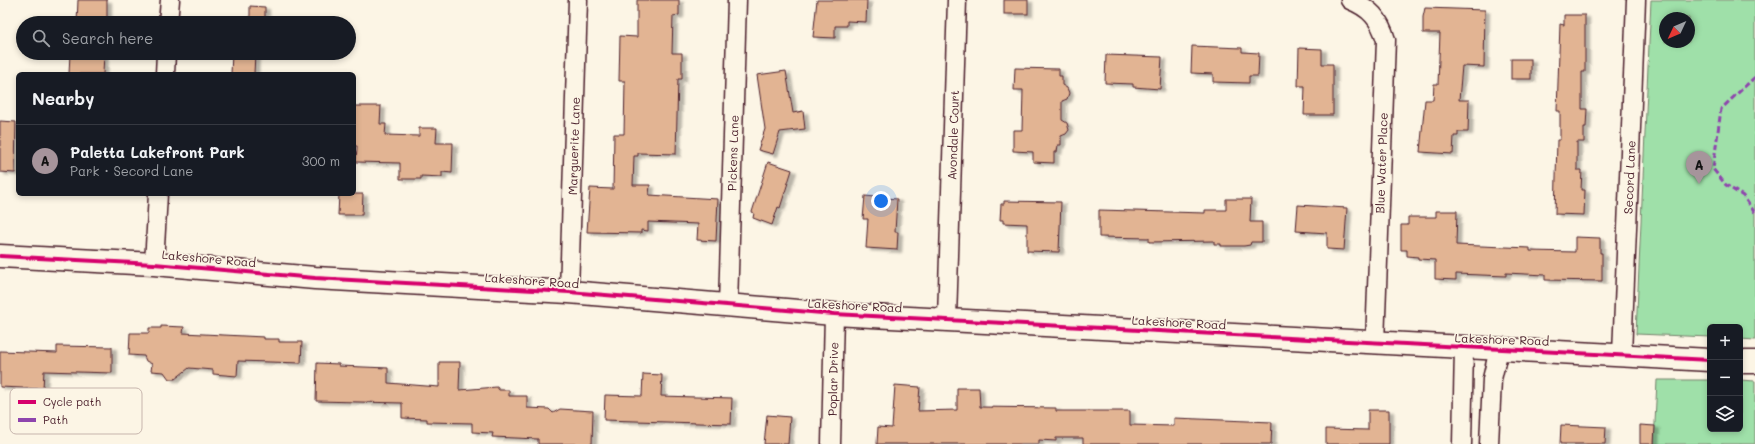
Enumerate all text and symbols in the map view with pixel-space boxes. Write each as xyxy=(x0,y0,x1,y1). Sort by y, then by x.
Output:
north arrow xyxy=(1659,12,1695,48)
search box xyxy=(16,16,356,60)
icon: search xyxy=(30,27,52,49)
text: Search here xyxy=(62,28,153,48)
text: Nearby xyxy=(32,87,94,109)
street label: Avondale Court xyxy=(943,90,962,180)
street label: Marguerite Lane xyxy=(564,97,583,195)
street label: Blue Water Place xyxy=(1371,112,1391,214)
street label: Pickens Lane xyxy=(723,115,742,191)
street label: Secord Lane xyxy=(1620,140,1638,214)
text: Paletta Lakefront Park xyxy=(70,142,245,162)
pin: A xyxy=(1686,151,1712,184)
text: A xyxy=(40,152,50,169)
text: 300 m xyxy=(302,152,340,169)
text: Park · Secord Lane xyxy=(70,162,193,179)
your location xyxy=(871,191,891,211)
street label: Lakeshore Road xyxy=(161,246,257,270)
street label: Lakeshore Road xyxy=(484,269,580,291)
street label: Lakeshore Road xyxy=(807,295,903,315)
street label: Lakeshore Road xyxy=(1131,312,1227,332)
map controls xyxy=(1707,324,1743,432)
button: + xyxy=(1707,324,1743,360)
street label: Lakeshore Road xyxy=(1454,329,1550,349)
street label: Poplar Drive xyxy=(824,342,841,416)
button: − xyxy=(1707,360,1743,396)
legend xyxy=(10,388,142,434)
text: Cycle path xyxy=(43,394,101,409)
button: layers xyxy=(1707,396,1743,432)
text: Path xyxy=(43,412,68,427)

